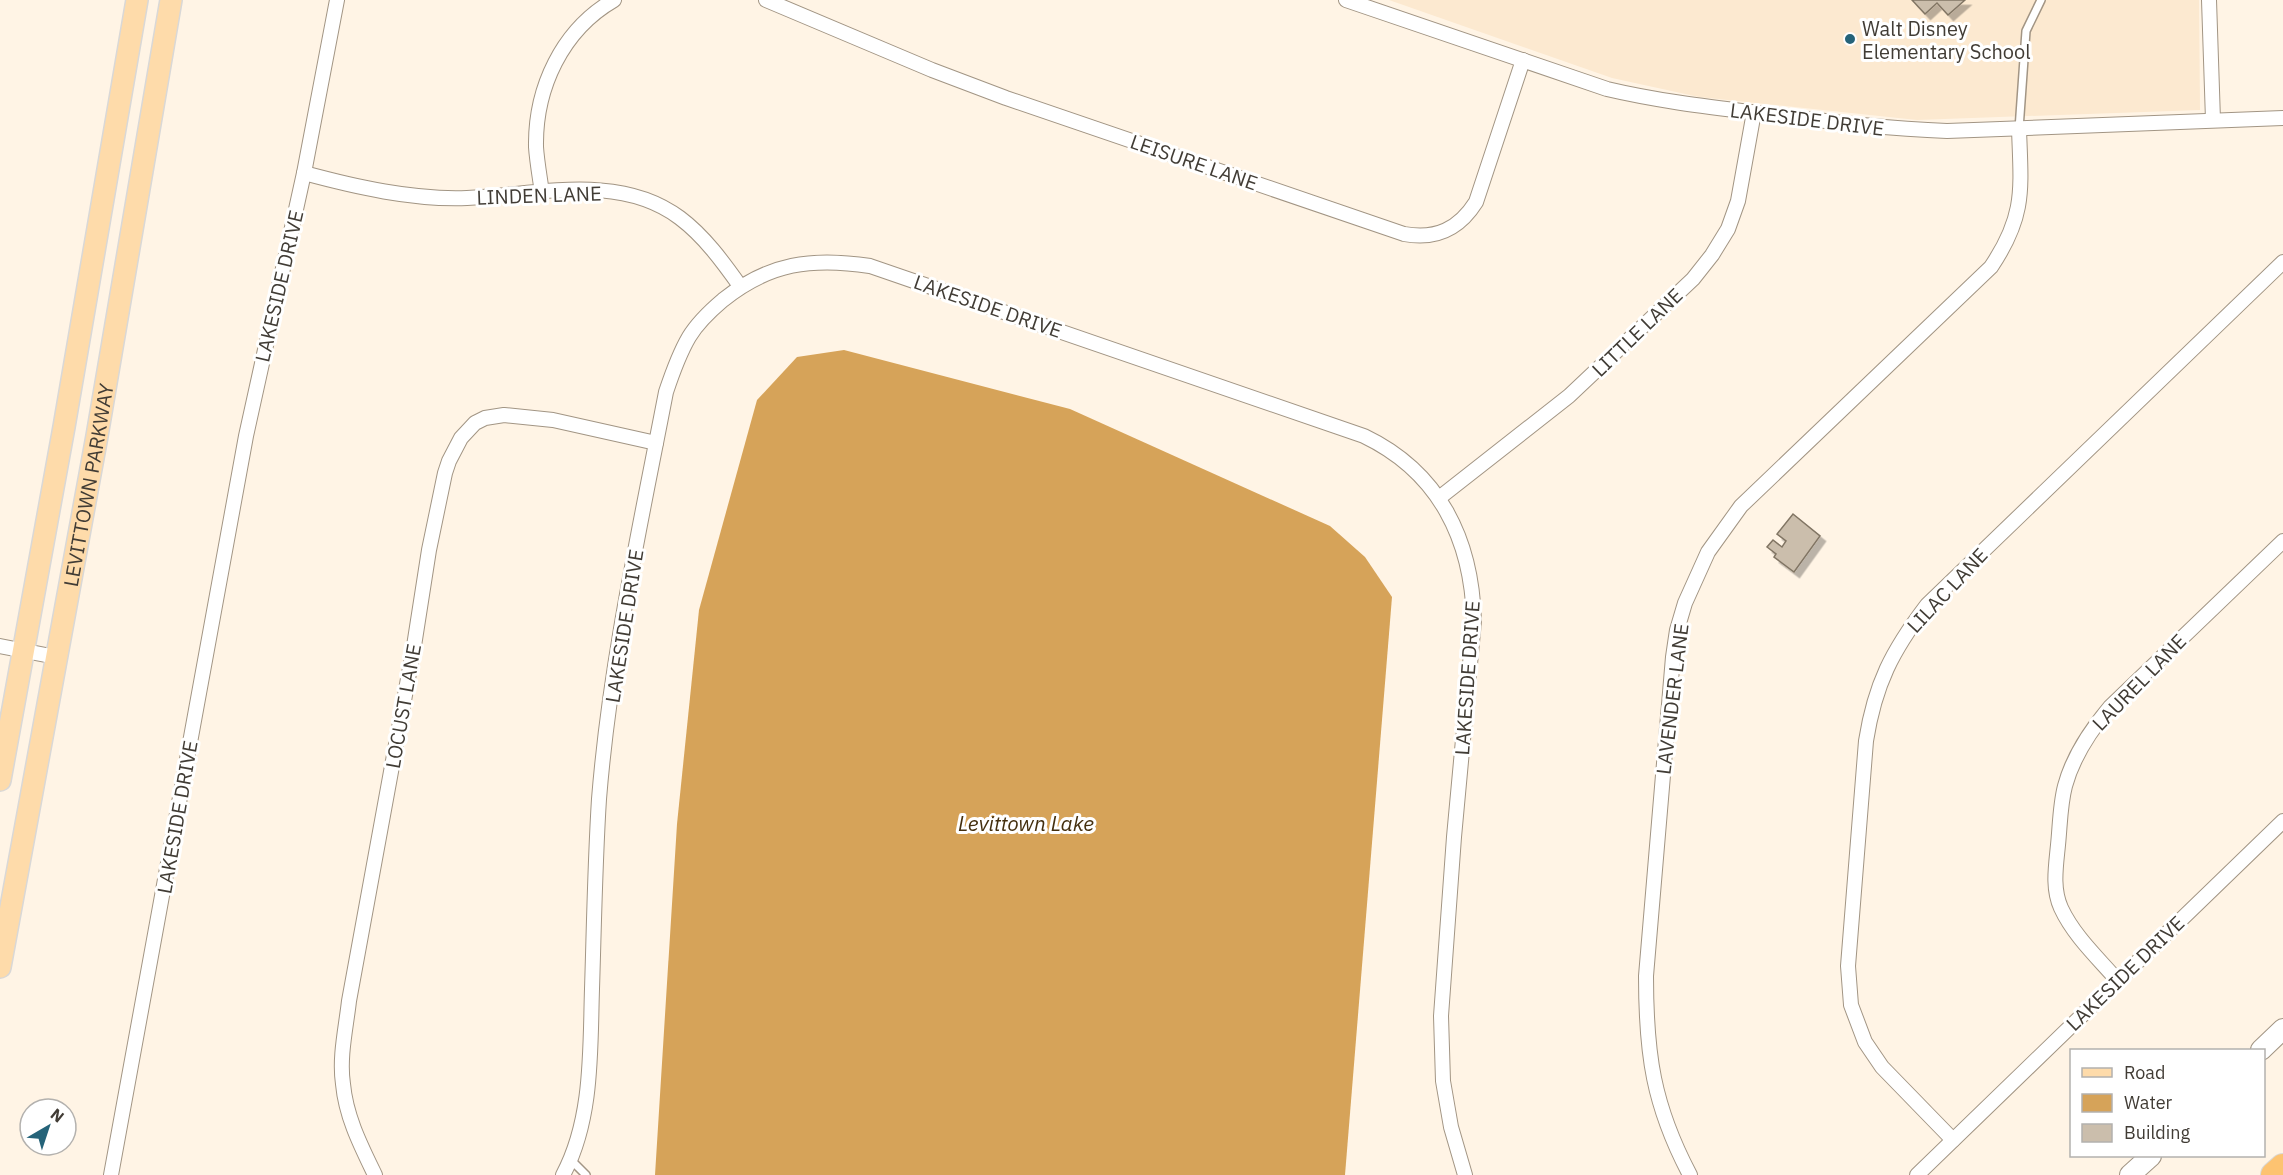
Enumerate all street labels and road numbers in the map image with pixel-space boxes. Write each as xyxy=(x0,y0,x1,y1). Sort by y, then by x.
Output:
street label: LAKESIDE DRIVE xyxy=(1728,96,1886,142)
street label: LEISURE LANE xyxy=(1127,128,1261,196)
street label: LINDEN LANE xyxy=(476,179,602,211)
street label: LAKESIDE DRIVE xyxy=(248,207,310,365)
street label: LAKESIDE DRIVE xyxy=(910,268,1066,344)
street label: LITTLE LANE xyxy=(1586,282,1688,382)
street label: LEVITTOWN PARKWAY xyxy=(56,381,119,589)
street label: LILAC LANE xyxy=(1901,542,1993,638)
street label: LAKESIDE DRIVE xyxy=(599,547,649,705)
street label: LAKESIDE DRIVE xyxy=(1448,600,1486,756)
street label: LAVENDER LANE xyxy=(1649,622,1695,776)
street label: LAUREL LANE xyxy=(2086,628,2192,736)
street label: LOCUST LANE xyxy=(379,642,427,770)
street label: LAKESIDE DRIVE xyxy=(150,738,204,896)
street label: LAKESIDE DRIVE xyxy=(2060,909,2190,1037)

